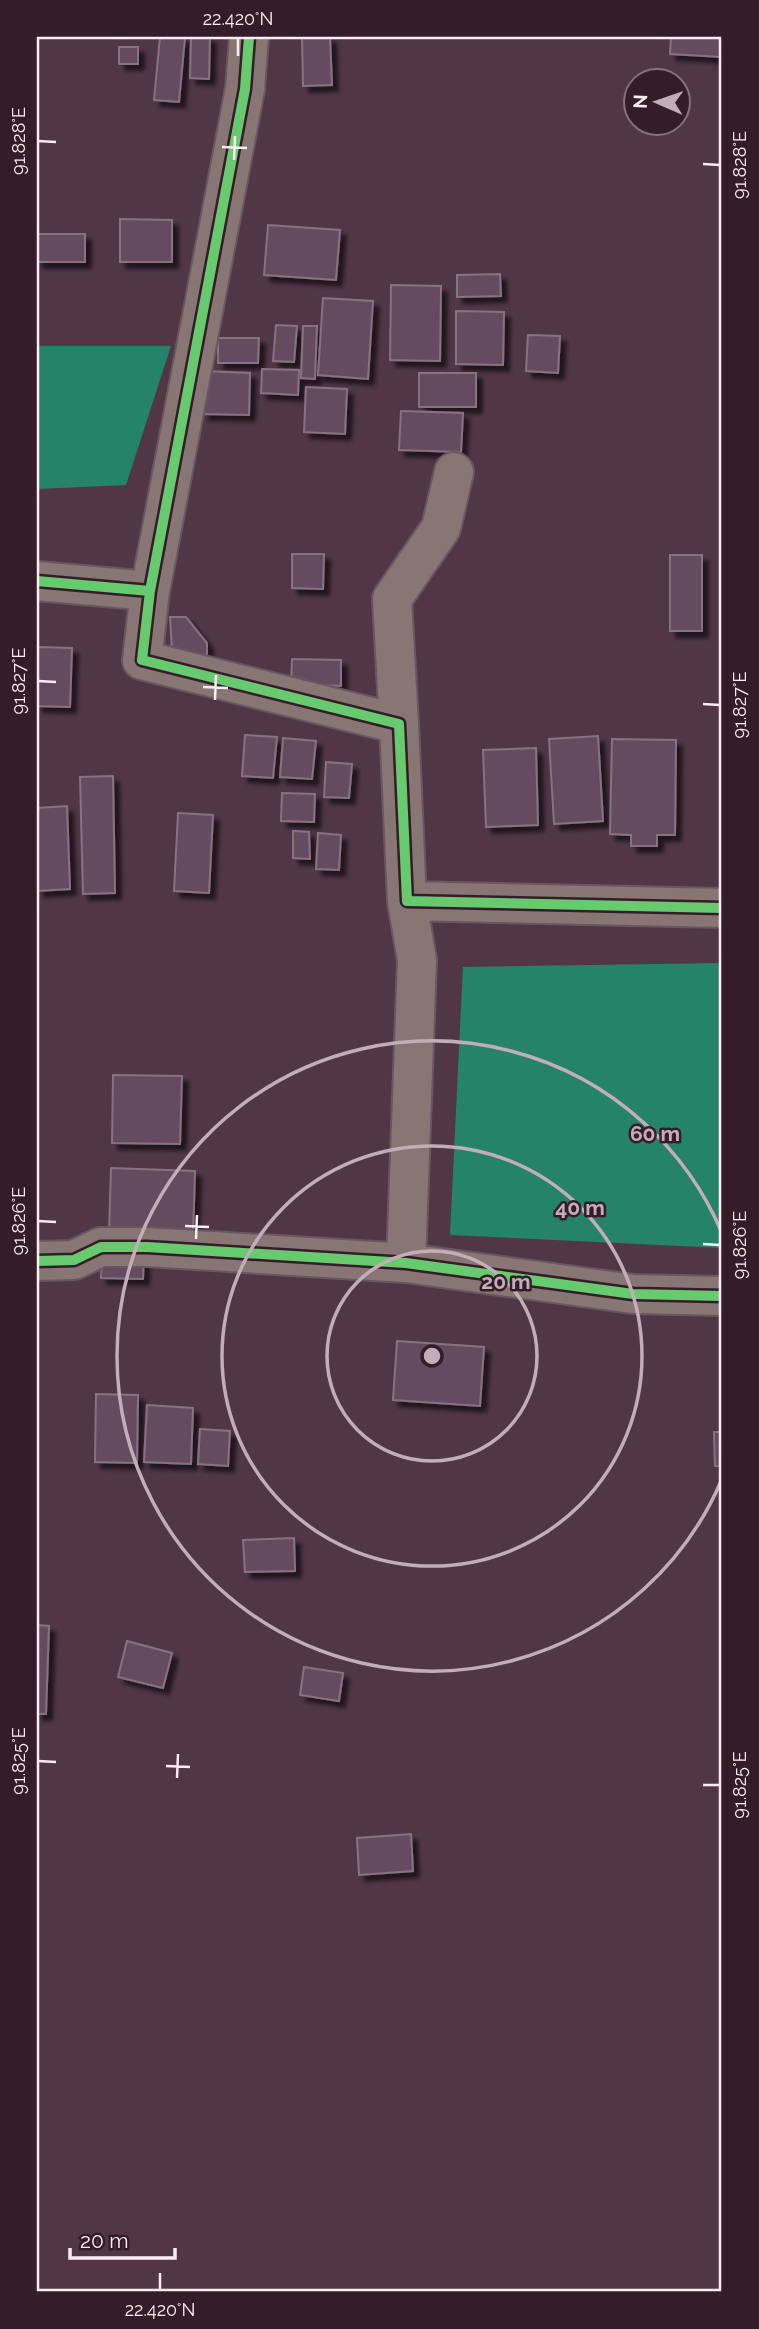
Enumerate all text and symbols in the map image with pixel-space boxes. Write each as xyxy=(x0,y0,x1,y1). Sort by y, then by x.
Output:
text: 22.420°N xyxy=(203,8,273,29)
north arrow xyxy=(622,66,692,136)
text: N xyxy=(629,94,651,109)
text: 91.828°E xyxy=(8,107,29,175)
text: 91.828°E xyxy=(729,131,750,199)
text: 91.827°E xyxy=(8,647,29,715)
text: 91.827°E xyxy=(729,671,750,739)
text: 60 m xyxy=(630,1121,680,1146)
text: 91.826°E xyxy=(8,1187,29,1255)
text: 40 m xyxy=(555,1195,605,1220)
text: 91.826°E xyxy=(729,1211,750,1279)
text: 20 m xyxy=(481,1269,531,1294)
centre of rings xyxy=(420,1344,444,1368)
text: 91.825°E xyxy=(8,1727,29,1795)
text: 91.825°E xyxy=(729,1751,750,1819)
scale bar xyxy=(70,2217,175,2261)
text: 20 m xyxy=(80,2228,128,2253)
text: 22.420°N xyxy=(125,2299,195,2320)

